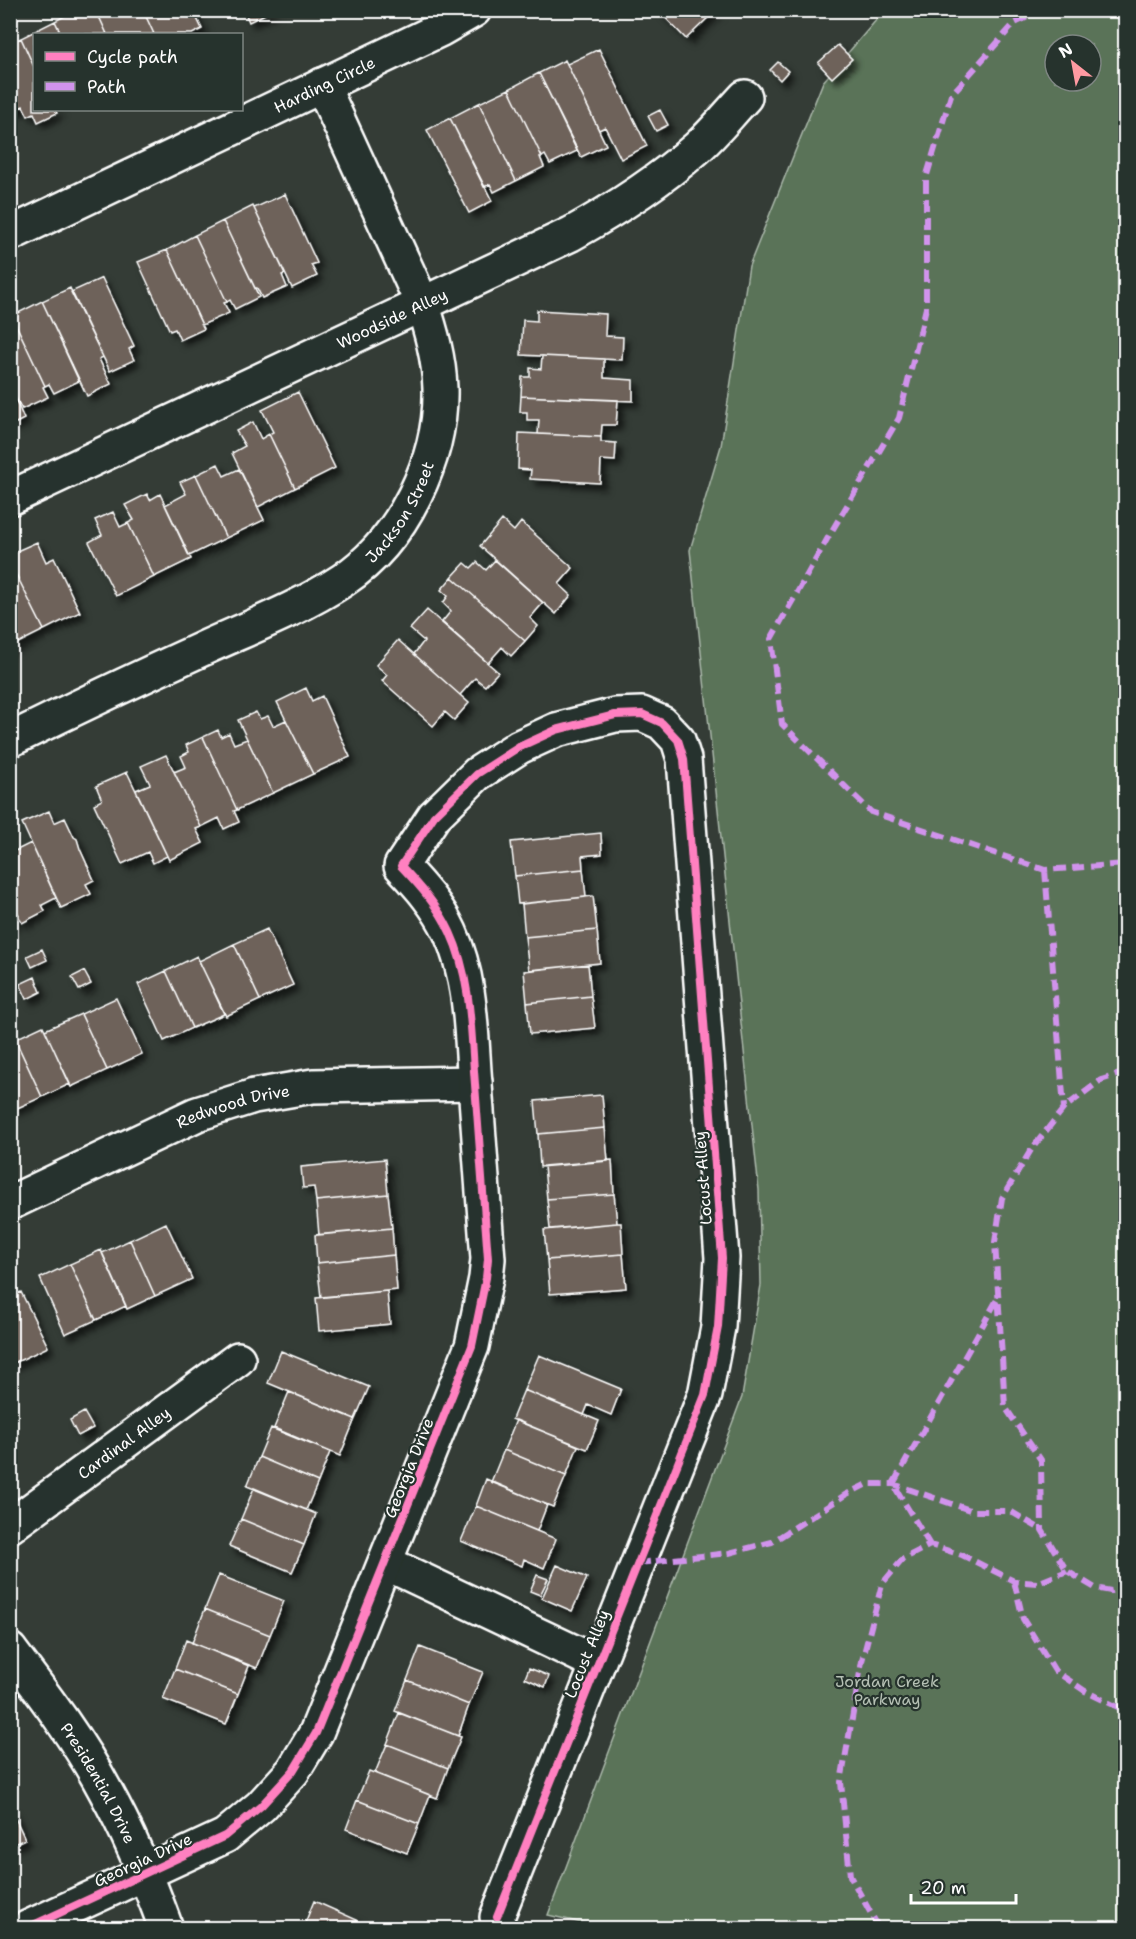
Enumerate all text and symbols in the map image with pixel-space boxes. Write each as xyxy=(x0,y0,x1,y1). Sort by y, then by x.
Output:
legend xyxy=(33,33,243,111)
north arrow xyxy=(1043,33,1103,93)
text: N xyxy=(1055,38,1076,63)
text: Cycle path xyxy=(87,45,178,69)
street label: Harding Circle xyxy=(270,51,378,118)
text: Path xyxy=(87,75,126,99)
street label: Woodside Alley xyxy=(333,283,451,353)
street label: Jackson Street xyxy=(361,459,438,567)
street label: Redwood Drive xyxy=(173,1080,291,1133)
street label: Locust Alley xyxy=(689,1130,717,1226)
street label: Cardinal Alley xyxy=(73,1402,174,1484)
street label: Georgia Drive xyxy=(379,1415,439,1521)
street label: Locust Alley xyxy=(560,1607,614,1701)
park label: Jordan Creek Parkway xyxy=(835,1671,939,1710)
street label: Presidential Drive xyxy=(56,1718,141,1847)
street label: Georgia Drive xyxy=(91,1828,195,1892)
scale bar xyxy=(911,1867,1016,1905)
text: 20 m xyxy=(920,1876,966,1900)

